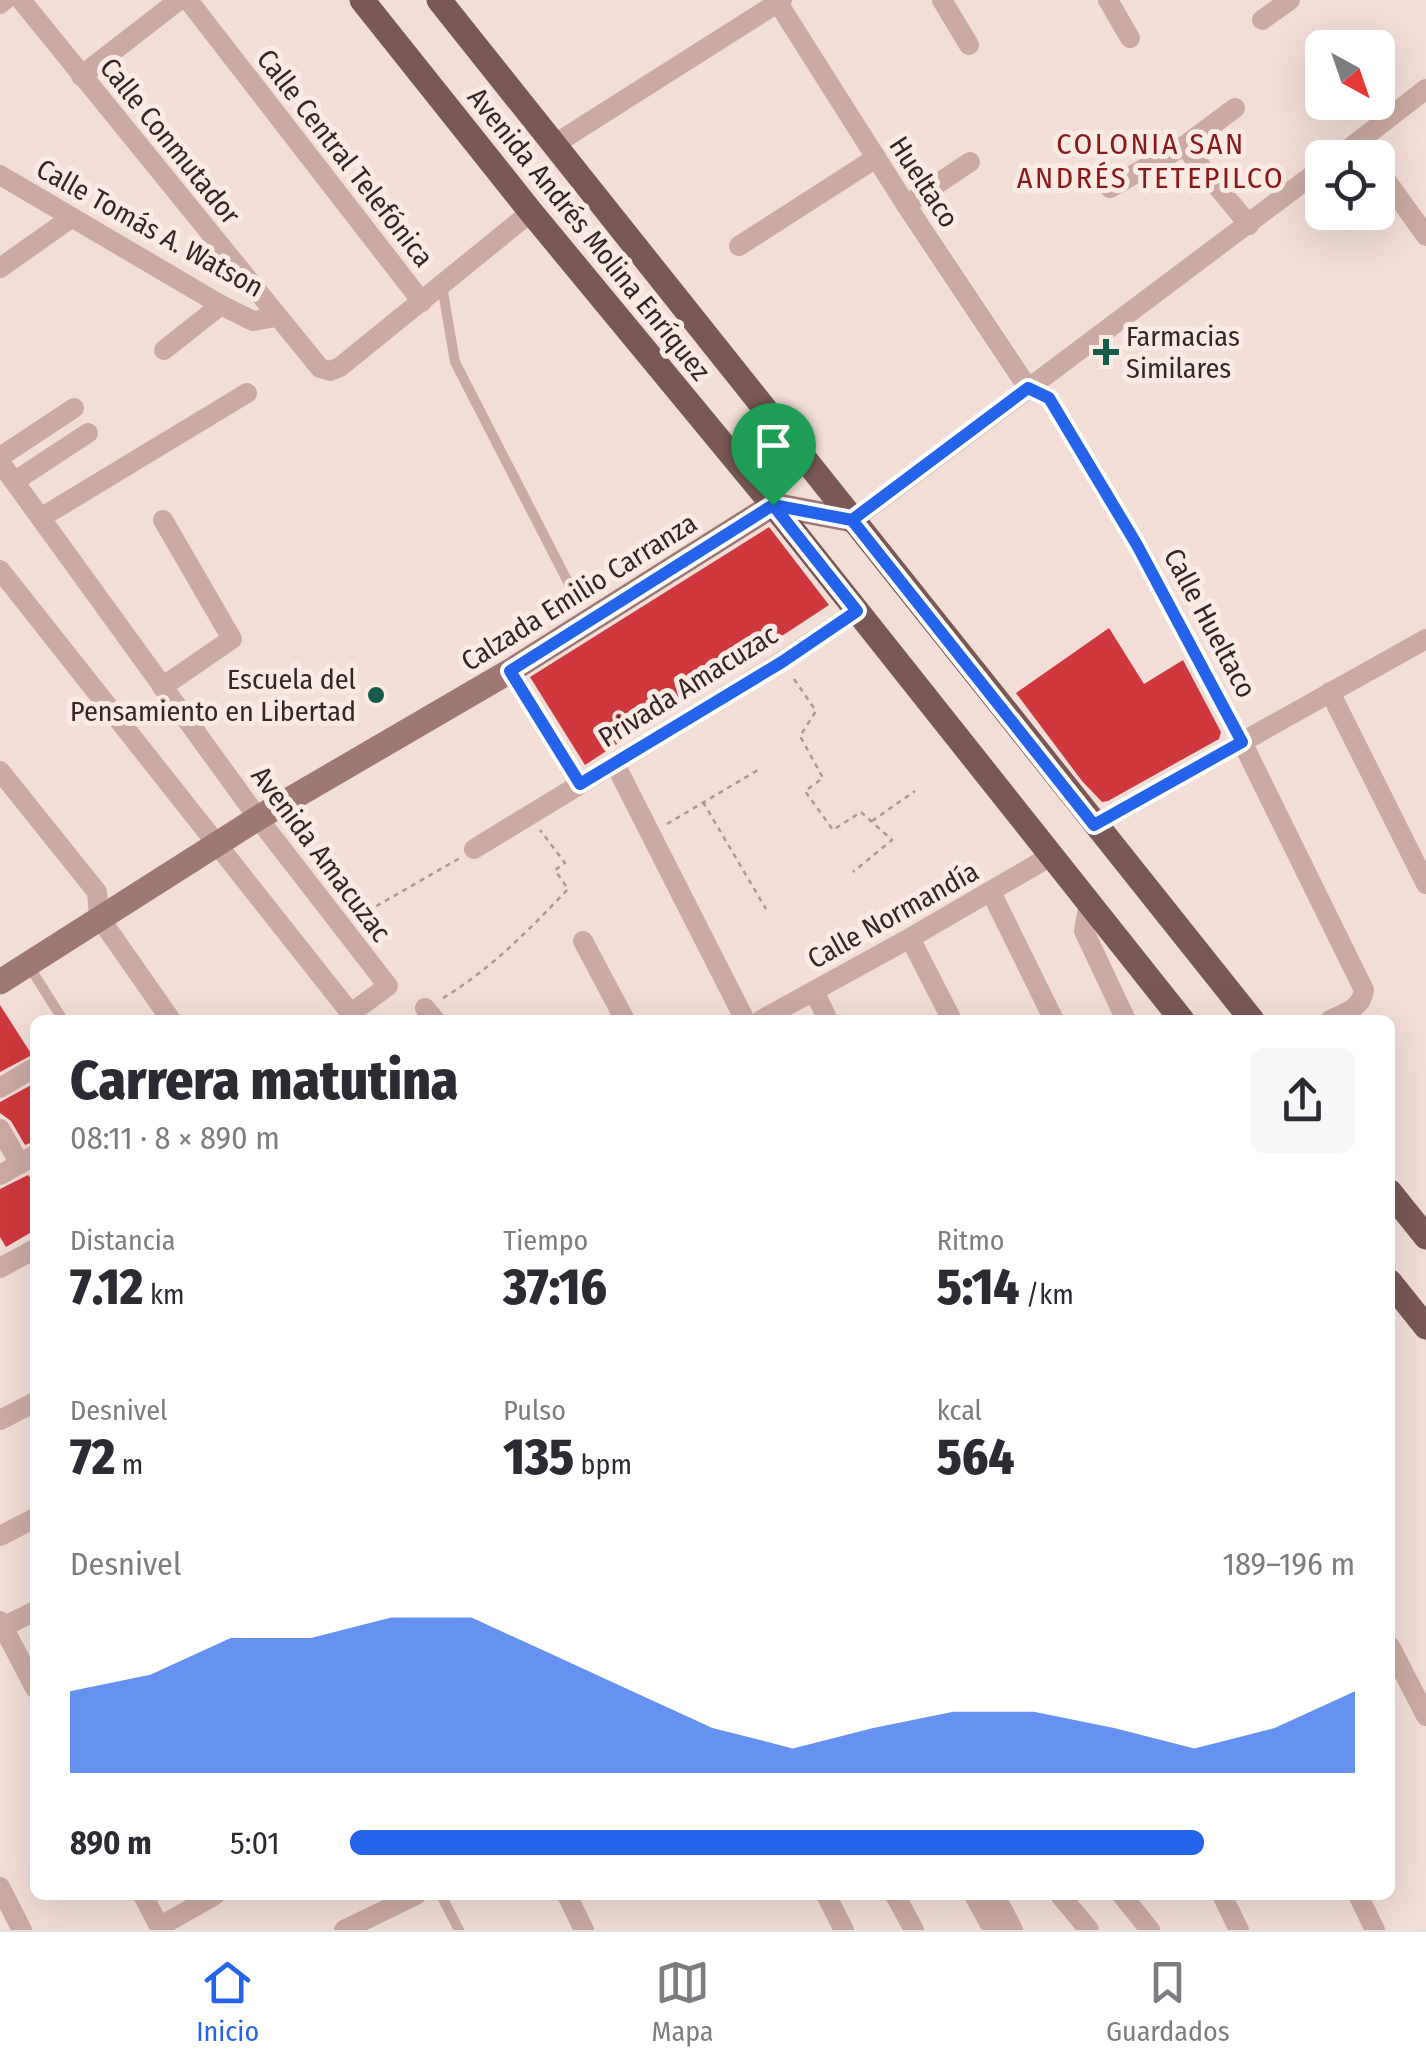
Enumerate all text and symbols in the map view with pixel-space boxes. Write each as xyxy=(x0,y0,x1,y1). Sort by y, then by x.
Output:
north arrow xyxy=(1305,30,1395,120)
map controls xyxy=(1305,30,1395,230)
street label: Calle Central Telefónica xyxy=(250,43,440,273)
street label: Calle Conmutador xyxy=(93,51,247,231)
street label: Avenida Andrés Molina Enríquez xyxy=(461,81,717,387)
district label: COLONIA SAN ANDRÉS TETEPILCO xyxy=(1017,126,1285,196)
street label: Hueltaco xyxy=(882,130,966,234)
button: locate xyxy=(1305,140,1395,230)
street label: Calle Tomás A. Watson xyxy=(31,152,269,304)
place label: Farmacias Similares xyxy=(1126,320,1240,385)
marker: Farmacias Similares xyxy=(1095,341,1117,363)
pin xyxy=(731,403,816,506)
icon: arrive xyxy=(746,418,801,473)
street label: Calzada Emilio Carranza xyxy=(455,506,703,678)
street label: Calle Hueltaco xyxy=(1157,543,1263,703)
street label: Privada Amacuzac xyxy=(592,618,784,754)
place label: Escuela del Pensamiento en Libertad xyxy=(70,663,356,728)
marker: Escuela del Pensamiento en Libertad xyxy=(365,684,387,706)
street label: Avenida Amacuzac xyxy=(244,760,398,948)
street label: Calle Normandía xyxy=(802,854,984,976)
text: Carrera matutina xyxy=(70,1048,458,1114)
button: share xyxy=(1250,1048,1355,1153)
text: 08:11 · 8 × 890 m xyxy=(70,1119,280,1157)
text: Distancia xyxy=(70,1224,175,1257)
text: Tiempo xyxy=(503,1224,588,1257)
text: Ritmo xyxy=(937,1224,1004,1257)
text: 7.12 xyxy=(70,1257,143,1317)
text: 37:16 xyxy=(503,1257,607,1317)
text: 5:14 xyxy=(937,1257,1020,1317)
text: km xyxy=(143,1278,185,1311)
text: /km xyxy=(1020,1278,1074,1311)
text: Desnivel xyxy=(70,1394,167,1427)
text: Pulso xyxy=(503,1394,566,1427)
text: kcal xyxy=(937,1394,982,1427)
text: 72 xyxy=(70,1427,115,1487)
text: 135 xyxy=(503,1427,574,1487)
text: 564 xyxy=(937,1427,1015,1487)
text: m xyxy=(115,1448,143,1481)
text: bpm xyxy=(574,1448,632,1481)
text: Desnivel xyxy=(70,1545,181,1583)
text: 189–196 m xyxy=(1222,1545,1355,1583)
text: 890 m xyxy=(70,1824,152,1862)
text: 5:01 xyxy=(230,1824,280,1862)
tab: Inicio xyxy=(196,1955,259,2048)
tab: Mapa xyxy=(652,1955,714,2048)
tab: Guardados xyxy=(1106,1955,1230,2048)

